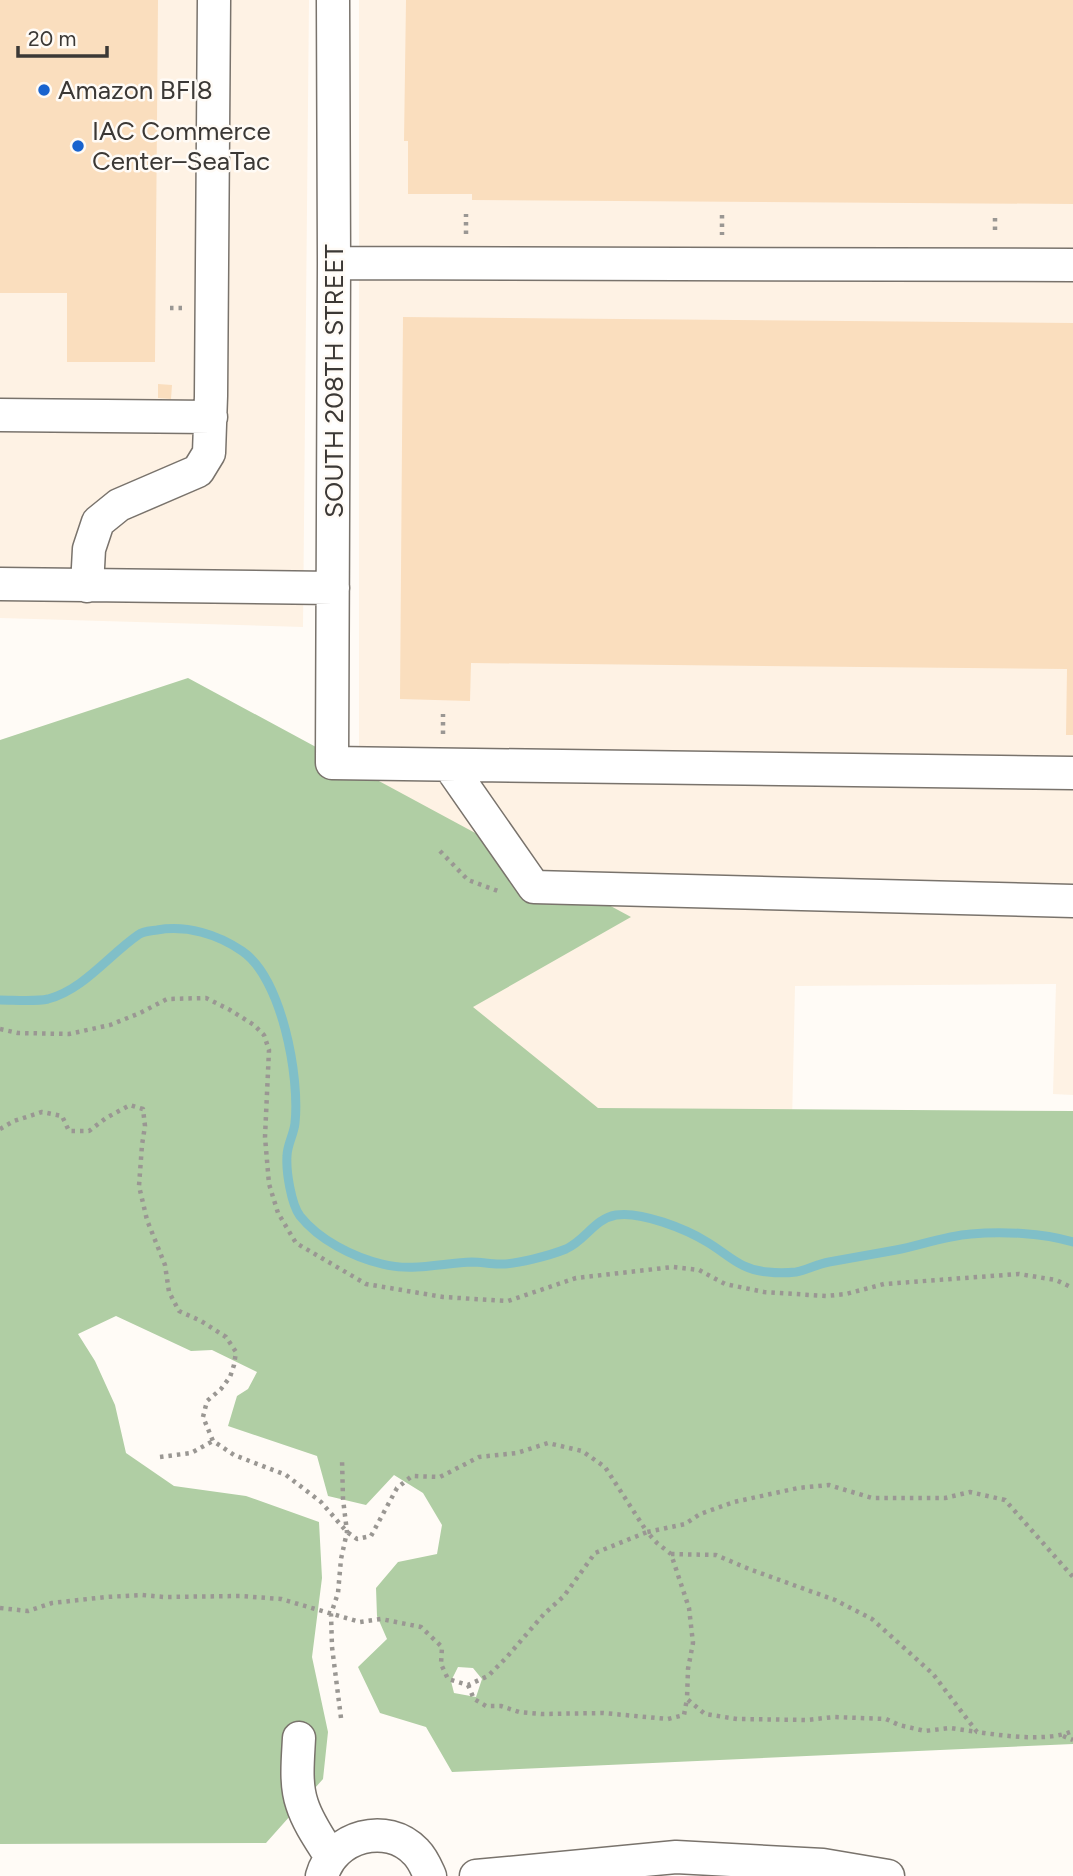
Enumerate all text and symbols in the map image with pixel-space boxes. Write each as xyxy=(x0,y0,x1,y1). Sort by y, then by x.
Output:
scale bar xyxy=(18,14,107,58)
text: 20 m xyxy=(28,26,76,51)
place label: Amazon BFI8 xyxy=(58,74,213,106)
marker: Amazon BFI8 xyxy=(36,82,52,98)
place label: IAC Commerce Center–SeaTac xyxy=(92,115,271,177)
marker: IAC Commerce Center–SeaTac xyxy=(70,138,86,154)
street label: SOUTH 208TH STREET xyxy=(318,243,350,518)

